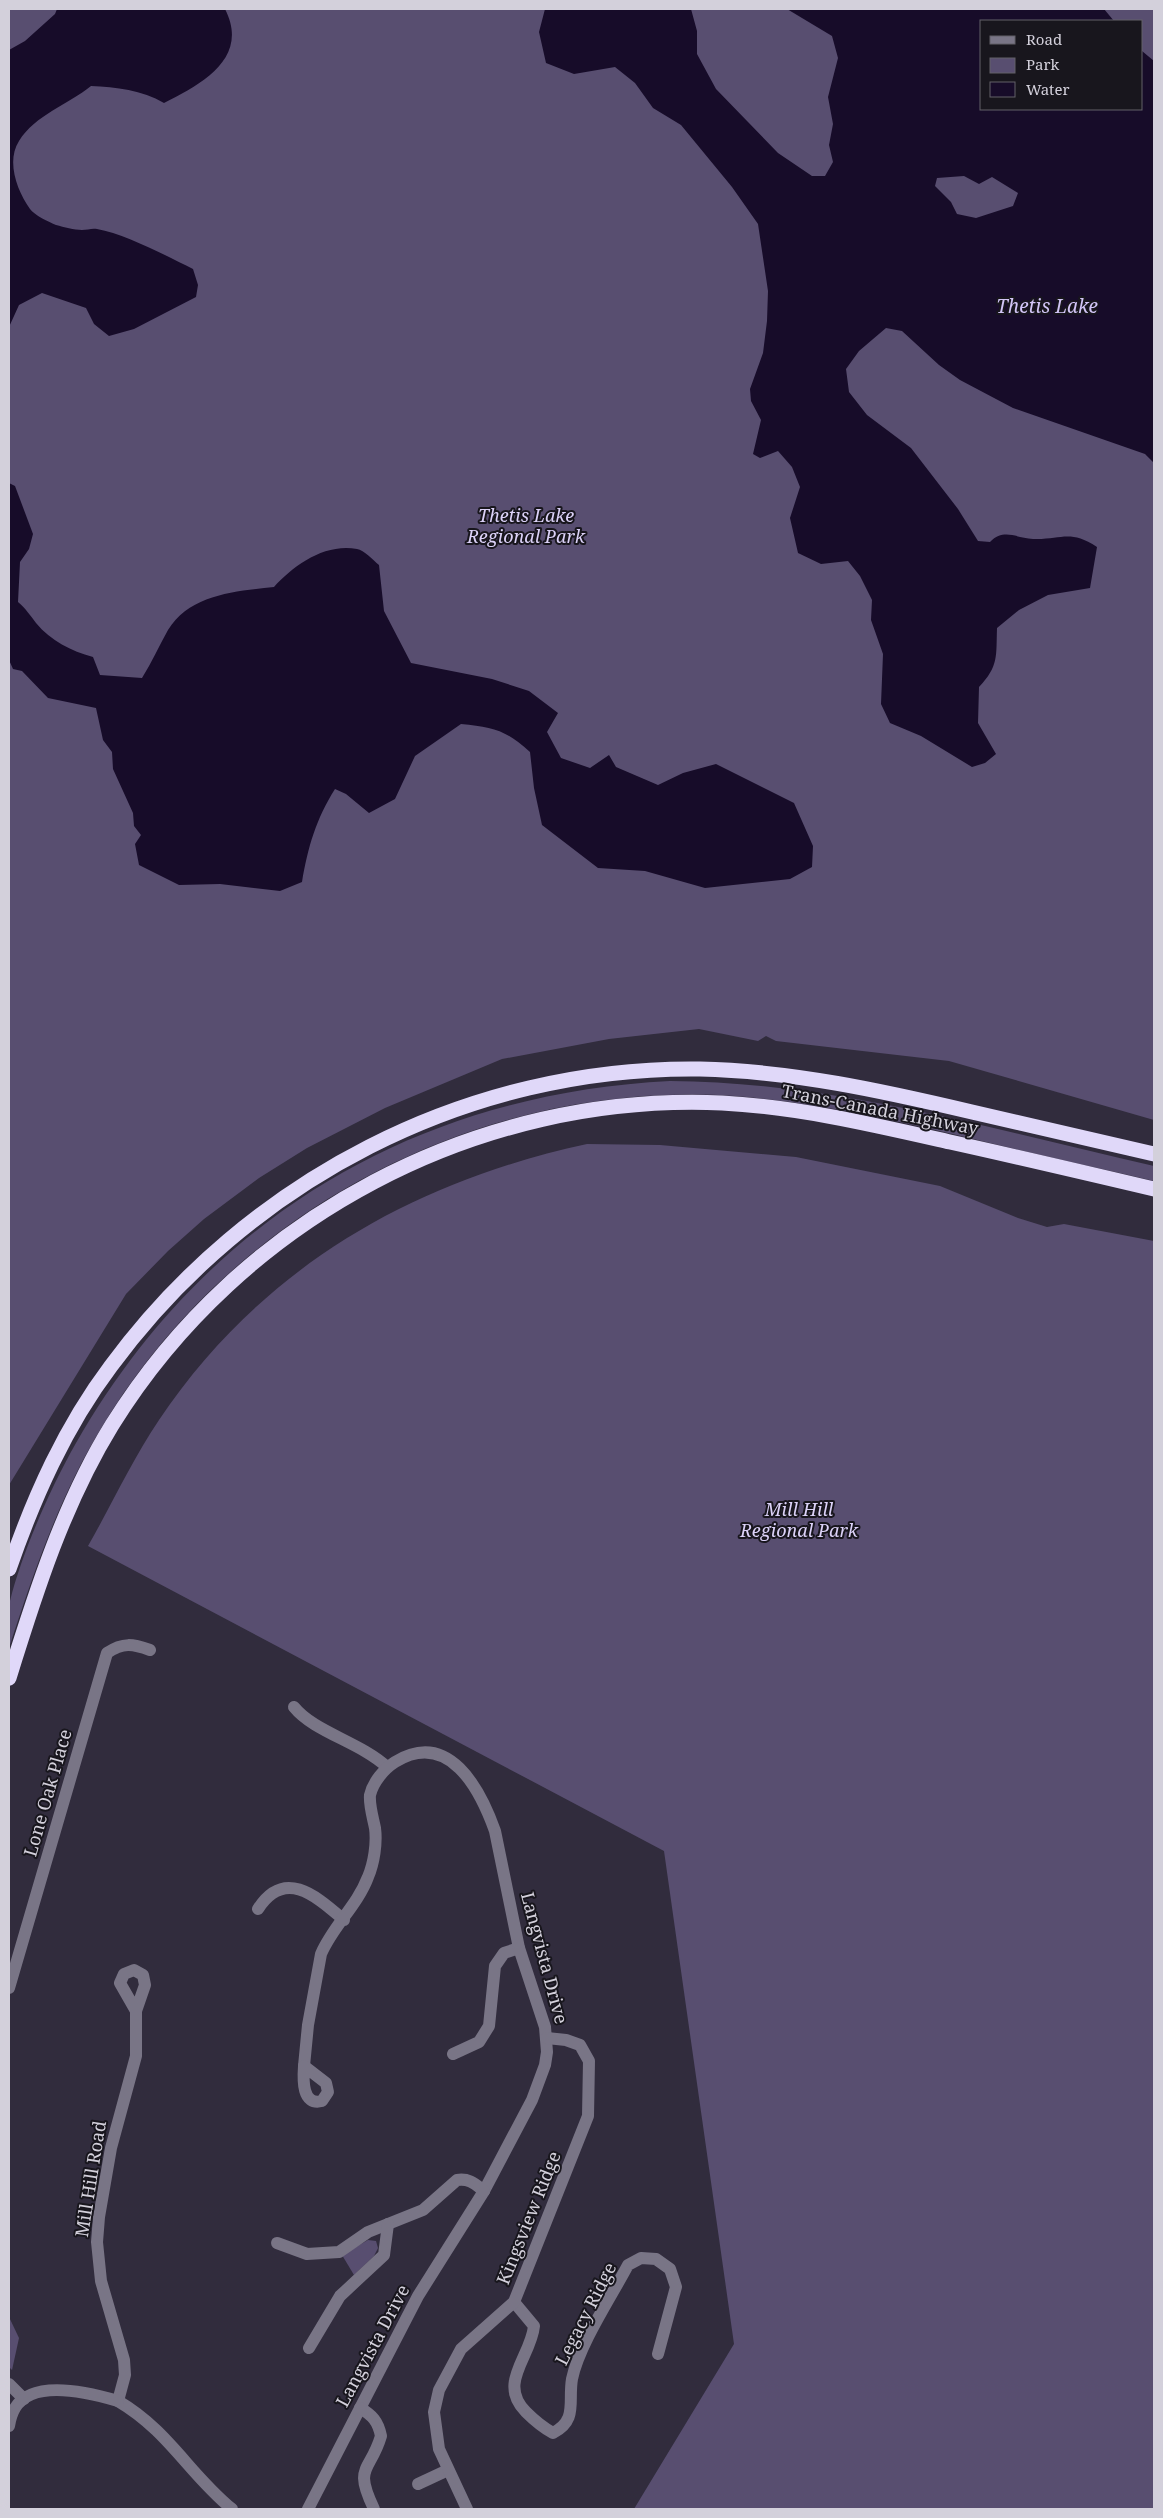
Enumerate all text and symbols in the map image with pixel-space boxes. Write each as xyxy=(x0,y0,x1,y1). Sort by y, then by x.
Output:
legend xyxy=(980,20,1143,110)
text: Road xyxy=(1026,29,1062,49)
text: Park xyxy=(1026,54,1060,74)
text: Water xyxy=(1026,79,1069,99)
water label: Thetis Lake xyxy=(996,293,1098,319)
park label: Thetis Lake Regional Park xyxy=(466,503,586,548)
street label: Trans-Canada Highway xyxy=(780,1078,981,1140)
park label: Mill Hill Regional Park xyxy=(739,1497,859,1542)
street label: Lone Oak Place xyxy=(17,1726,77,1859)
street label: Langvista Drive xyxy=(516,1889,574,2026)
street label: Mill Hill Road xyxy=(69,2119,111,2239)
street label: Kingsview Ridge xyxy=(490,2147,566,2288)
street label: Legacy Ridge xyxy=(549,2258,621,2369)
street label: Langvista Drive xyxy=(330,2280,415,2411)

